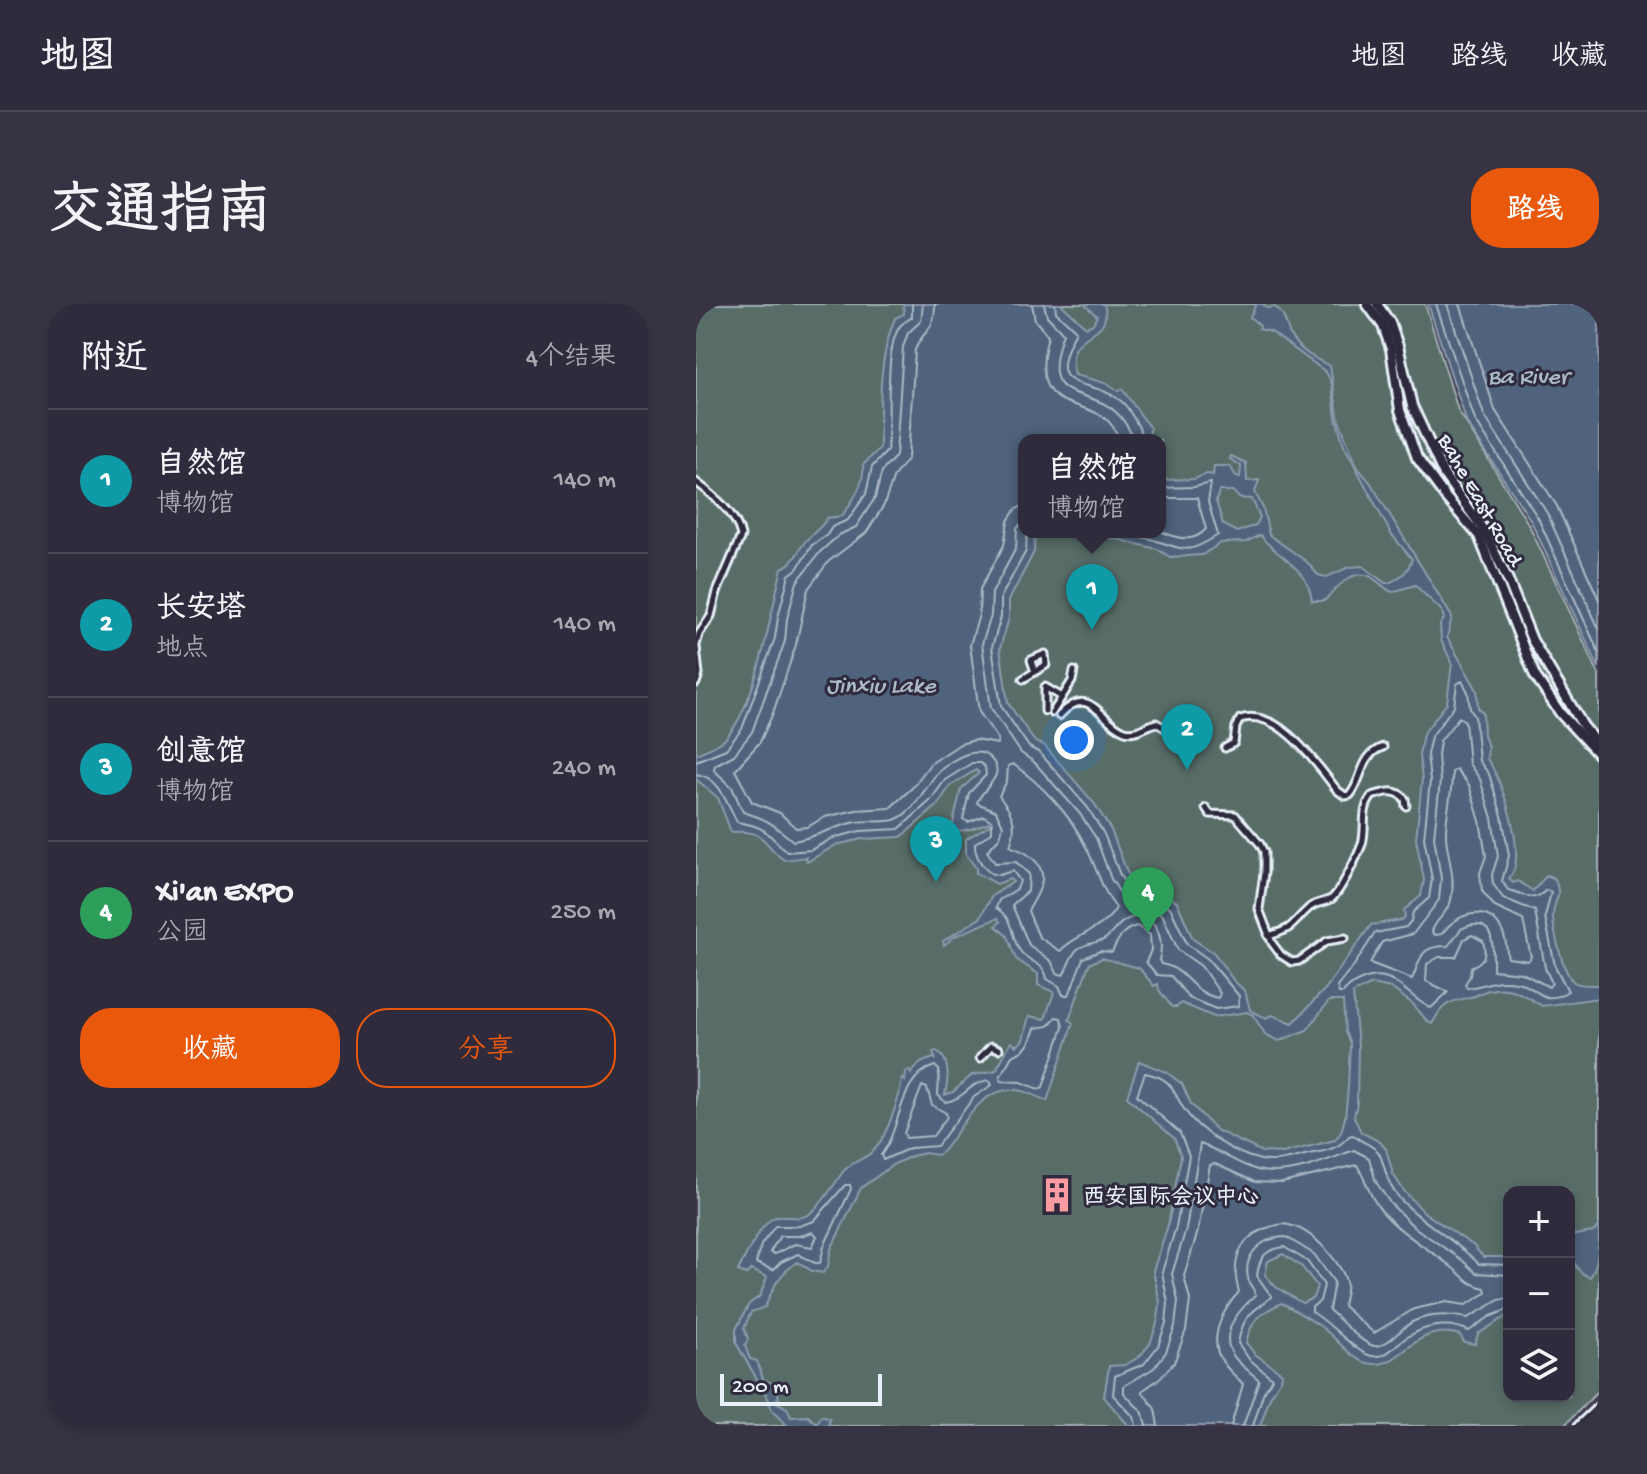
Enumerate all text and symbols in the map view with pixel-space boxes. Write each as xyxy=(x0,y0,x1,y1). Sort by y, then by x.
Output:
text: 地图 xyxy=(40,38,116,82)
text: 地图 xyxy=(1351,42,1407,75)
text: 路线 xyxy=(1451,42,1507,75)
text: 收藏 xyxy=(1551,42,1607,75)
button: 路线 xyxy=(1471,168,1599,248)
text: 交通指南 xyxy=(48,183,272,249)
text: 附近 xyxy=(80,341,148,381)
text: 4个结果 xyxy=(526,344,616,375)
water label: Ba River xyxy=(1488,364,1573,393)
street label: Bahe East Road xyxy=(1430,430,1528,573)
popup xyxy=(1018,434,1166,538)
text: 自然馆 xyxy=(156,449,246,484)
text: 自然馆 xyxy=(1047,454,1137,489)
text: 1 xyxy=(101,466,111,497)
text: 140 m xyxy=(554,466,616,497)
text: 博物馆 xyxy=(156,491,234,522)
text: 博物馆 xyxy=(1047,496,1125,527)
pin: 1 xyxy=(1066,564,1118,630)
text: 长安塔 xyxy=(156,593,246,628)
text: 2 xyxy=(100,610,112,641)
text: 140 m xyxy=(554,610,616,641)
text: 地点 xyxy=(156,635,208,666)
water label: Jinxiu Lake xyxy=(826,673,937,702)
pin: 2 xyxy=(1161,704,1213,770)
your location xyxy=(1054,720,1094,760)
text: 创意馆 xyxy=(156,737,246,772)
text: 3 xyxy=(99,754,113,785)
text: 240 m xyxy=(552,754,616,785)
text: 博物馆 xyxy=(156,779,234,810)
pin: 3 xyxy=(910,816,962,882)
pin: 4 xyxy=(1122,867,1174,933)
text: Xi'an EXPO xyxy=(156,877,293,912)
text: 4 xyxy=(100,898,112,929)
text: 250 m xyxy=(550,898,616,929)
text: 公园 xyxy=(156,919,208,950)
button: 收藏 xyxy=(80,1008,340,1088)
button: 分享 xyxy=(356,1008,616,1088)
building icon: 西安国际会议中心 xyxy=(1038,1176,1076,1214)
place label: 西安国际会议中心 xyxy=(1083,1184,1259,1212)
map controls xyxy=(1503,1186,1575,1402)
button: + xyxy=(1503,1186,1575,1258)
button: − xyxy=(1503,1258,1575,1330)
button: layers xyxy=(1503,1330,1575,1402)
scale bar xyxy=(720,1370,882,1406)
text: 200 m xyxy=(732,1375,789,1401)

